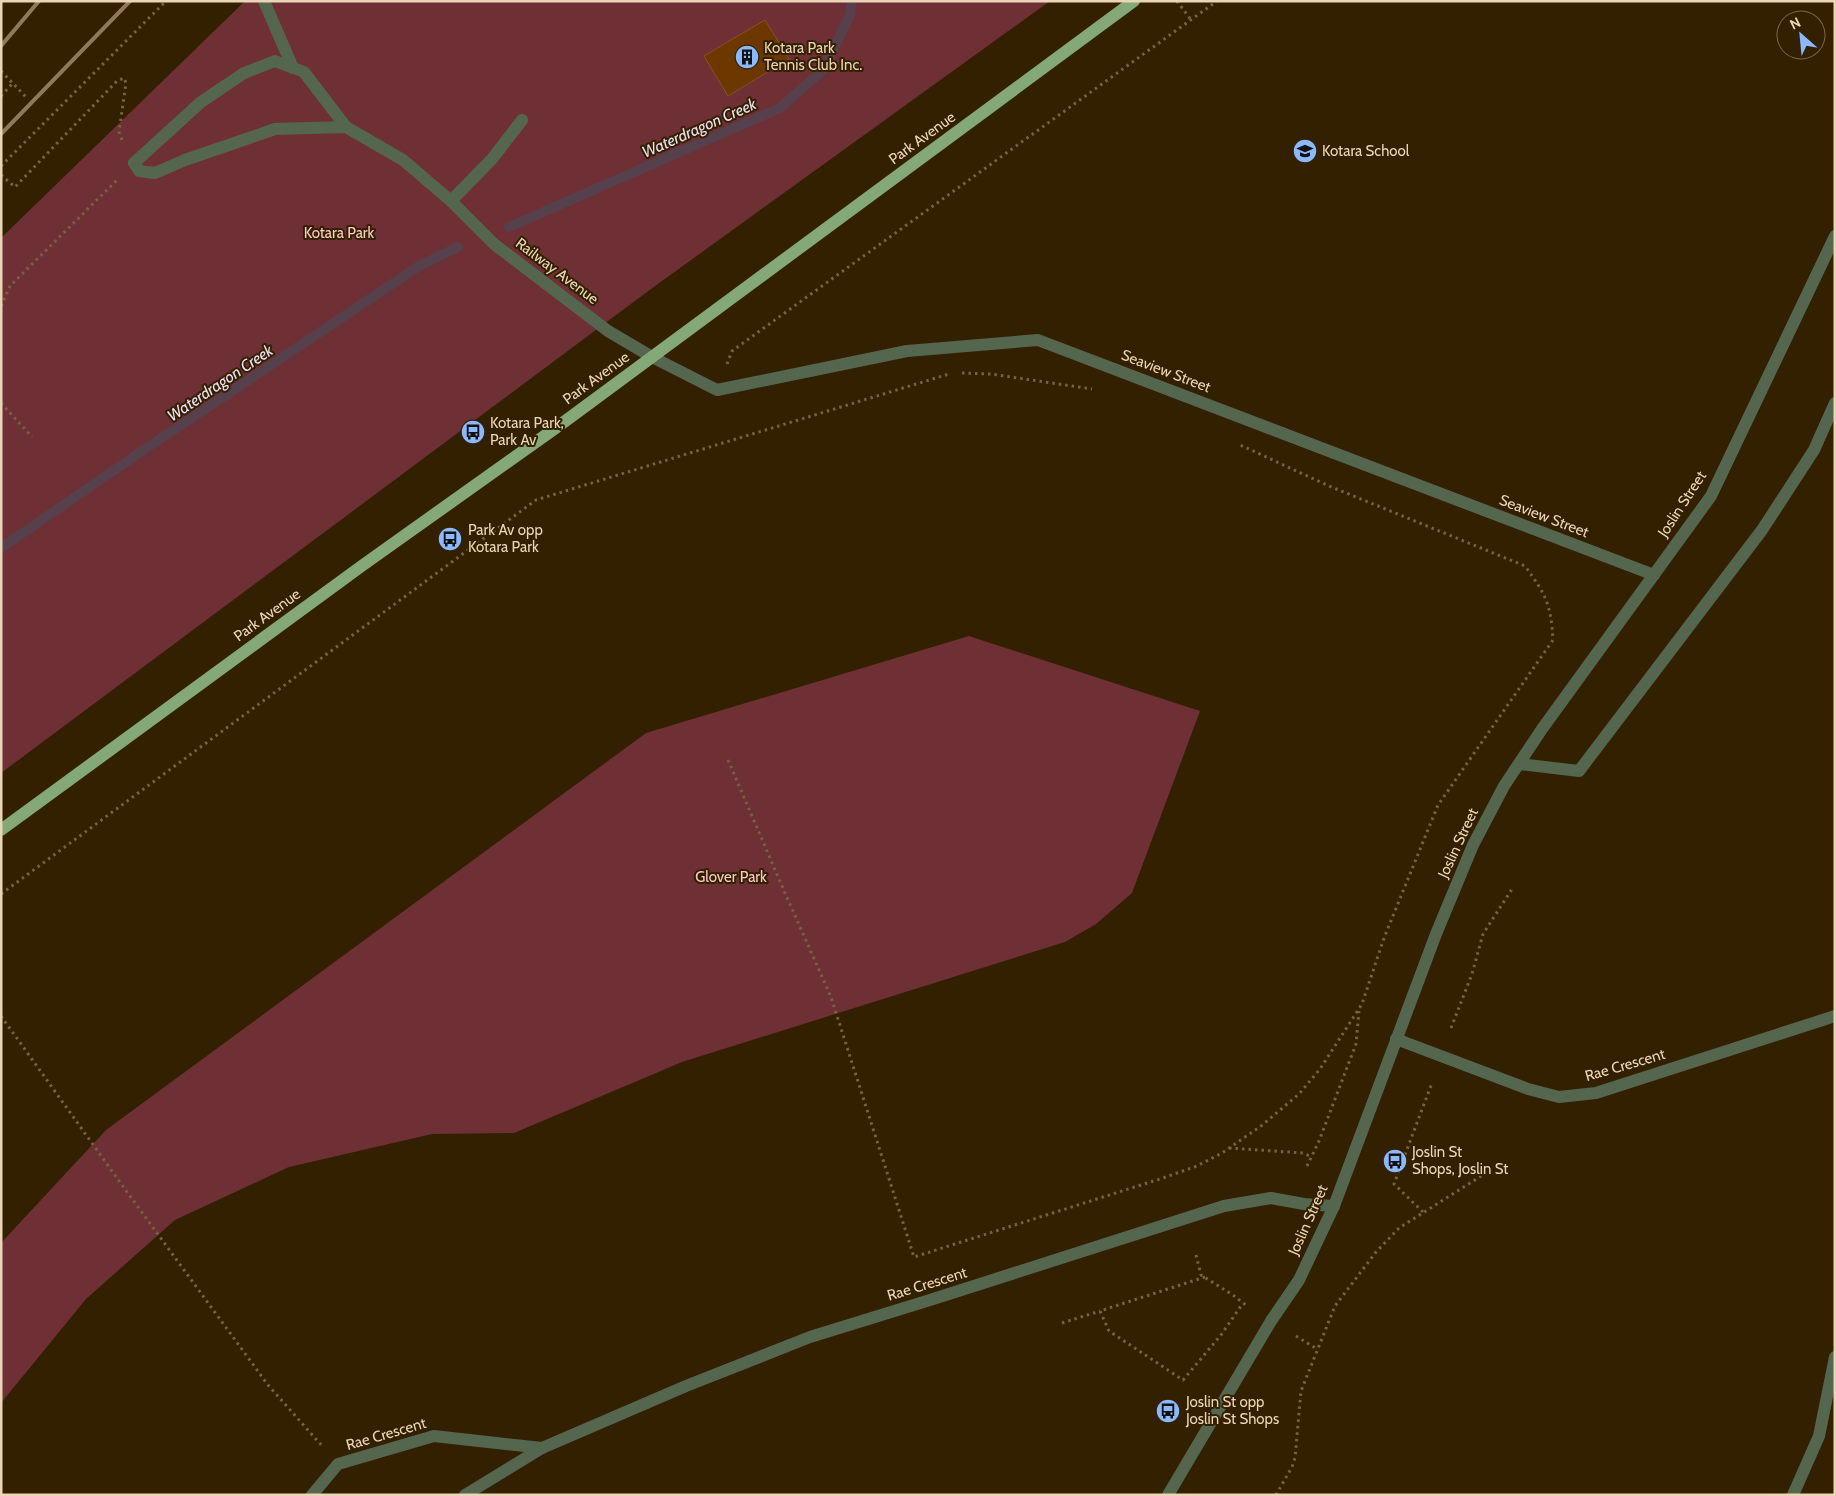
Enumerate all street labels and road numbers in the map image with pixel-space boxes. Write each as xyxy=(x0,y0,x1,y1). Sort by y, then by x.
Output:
street label: Park Avenue xyxy=(885,108,959,168)
street label: Railway Avenue xyxy=(512,234,602,308)
street label: Seaview Street xyxy=(1119,346,1213,396)
street label: Park Avenue xyxy=(559,348,633,408)
street label: Joslin Street xyxy=(1653,468,1710,541)
street label: Seaview Street xyxy=(1497,491,1591,541)
street label: Park Avenue xyxy=(230,585,304,645)
street label: Joslin Street xyxy=(1434,805,1482,882)
street label: Rae Crescent xyxy=(1583,1045,1667,1085)
street label: Joslin Street xyxy=(1284,1182,1331,1259)
street label: Rae Crescent xyxy=(885,1263,969,1305)
street label: Rae Crescent xyxy=(344,1414,428,1454)

